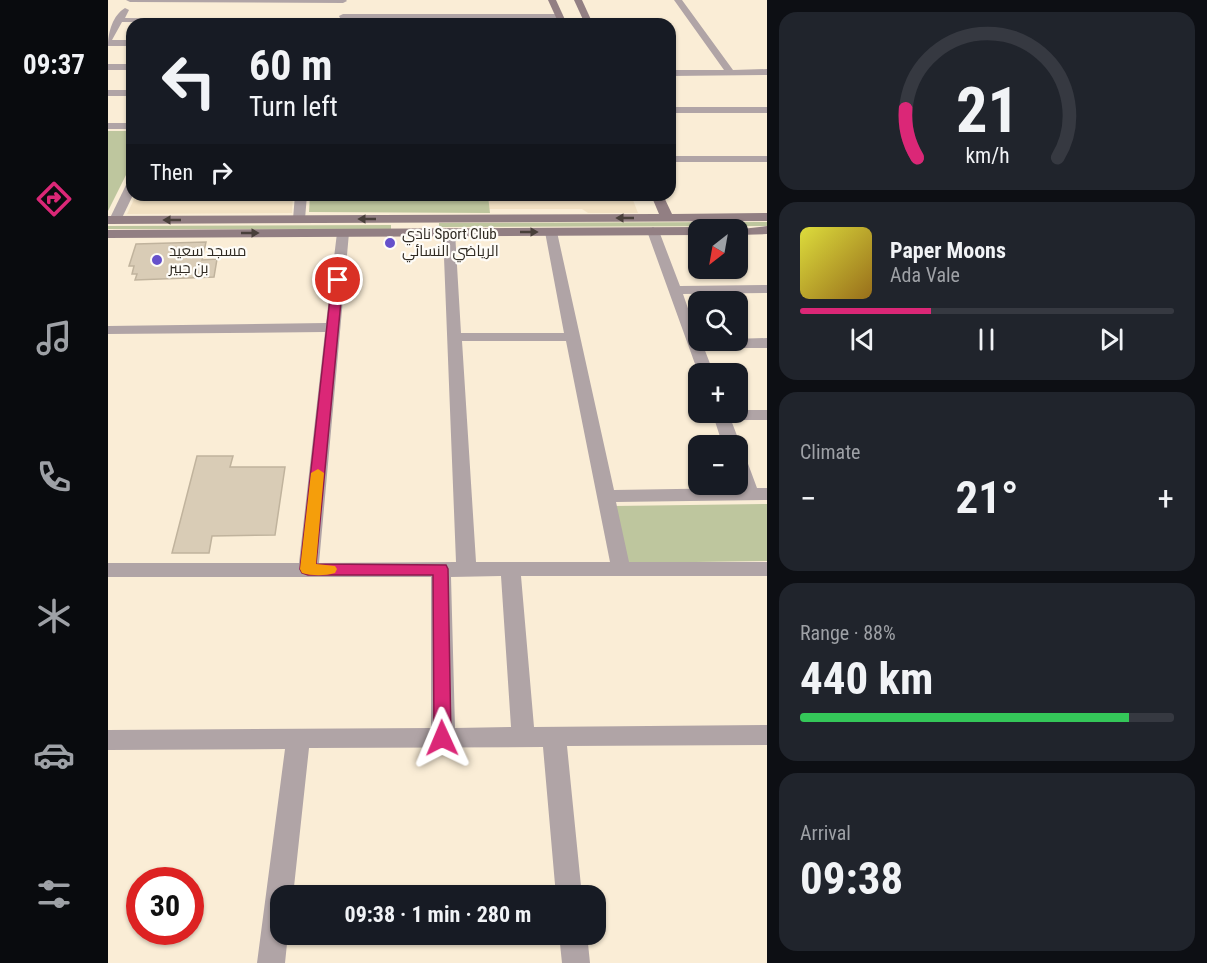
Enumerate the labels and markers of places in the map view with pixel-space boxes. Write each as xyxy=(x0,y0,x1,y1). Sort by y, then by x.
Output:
place label: نادي Sport Club الرياضي النسائي xyxy=(402,225,499,263)
marker: نادي Sport Club الرياضي النسائي xyxy=(383,236,397,250)
place label: مسجد سعيد بن جبير xyxy=(168,242,246,278)
marker: مسجد سعيد بن جبير xyxy=(150,253,164,267)
pin xyxy=(312,254,363,305)

